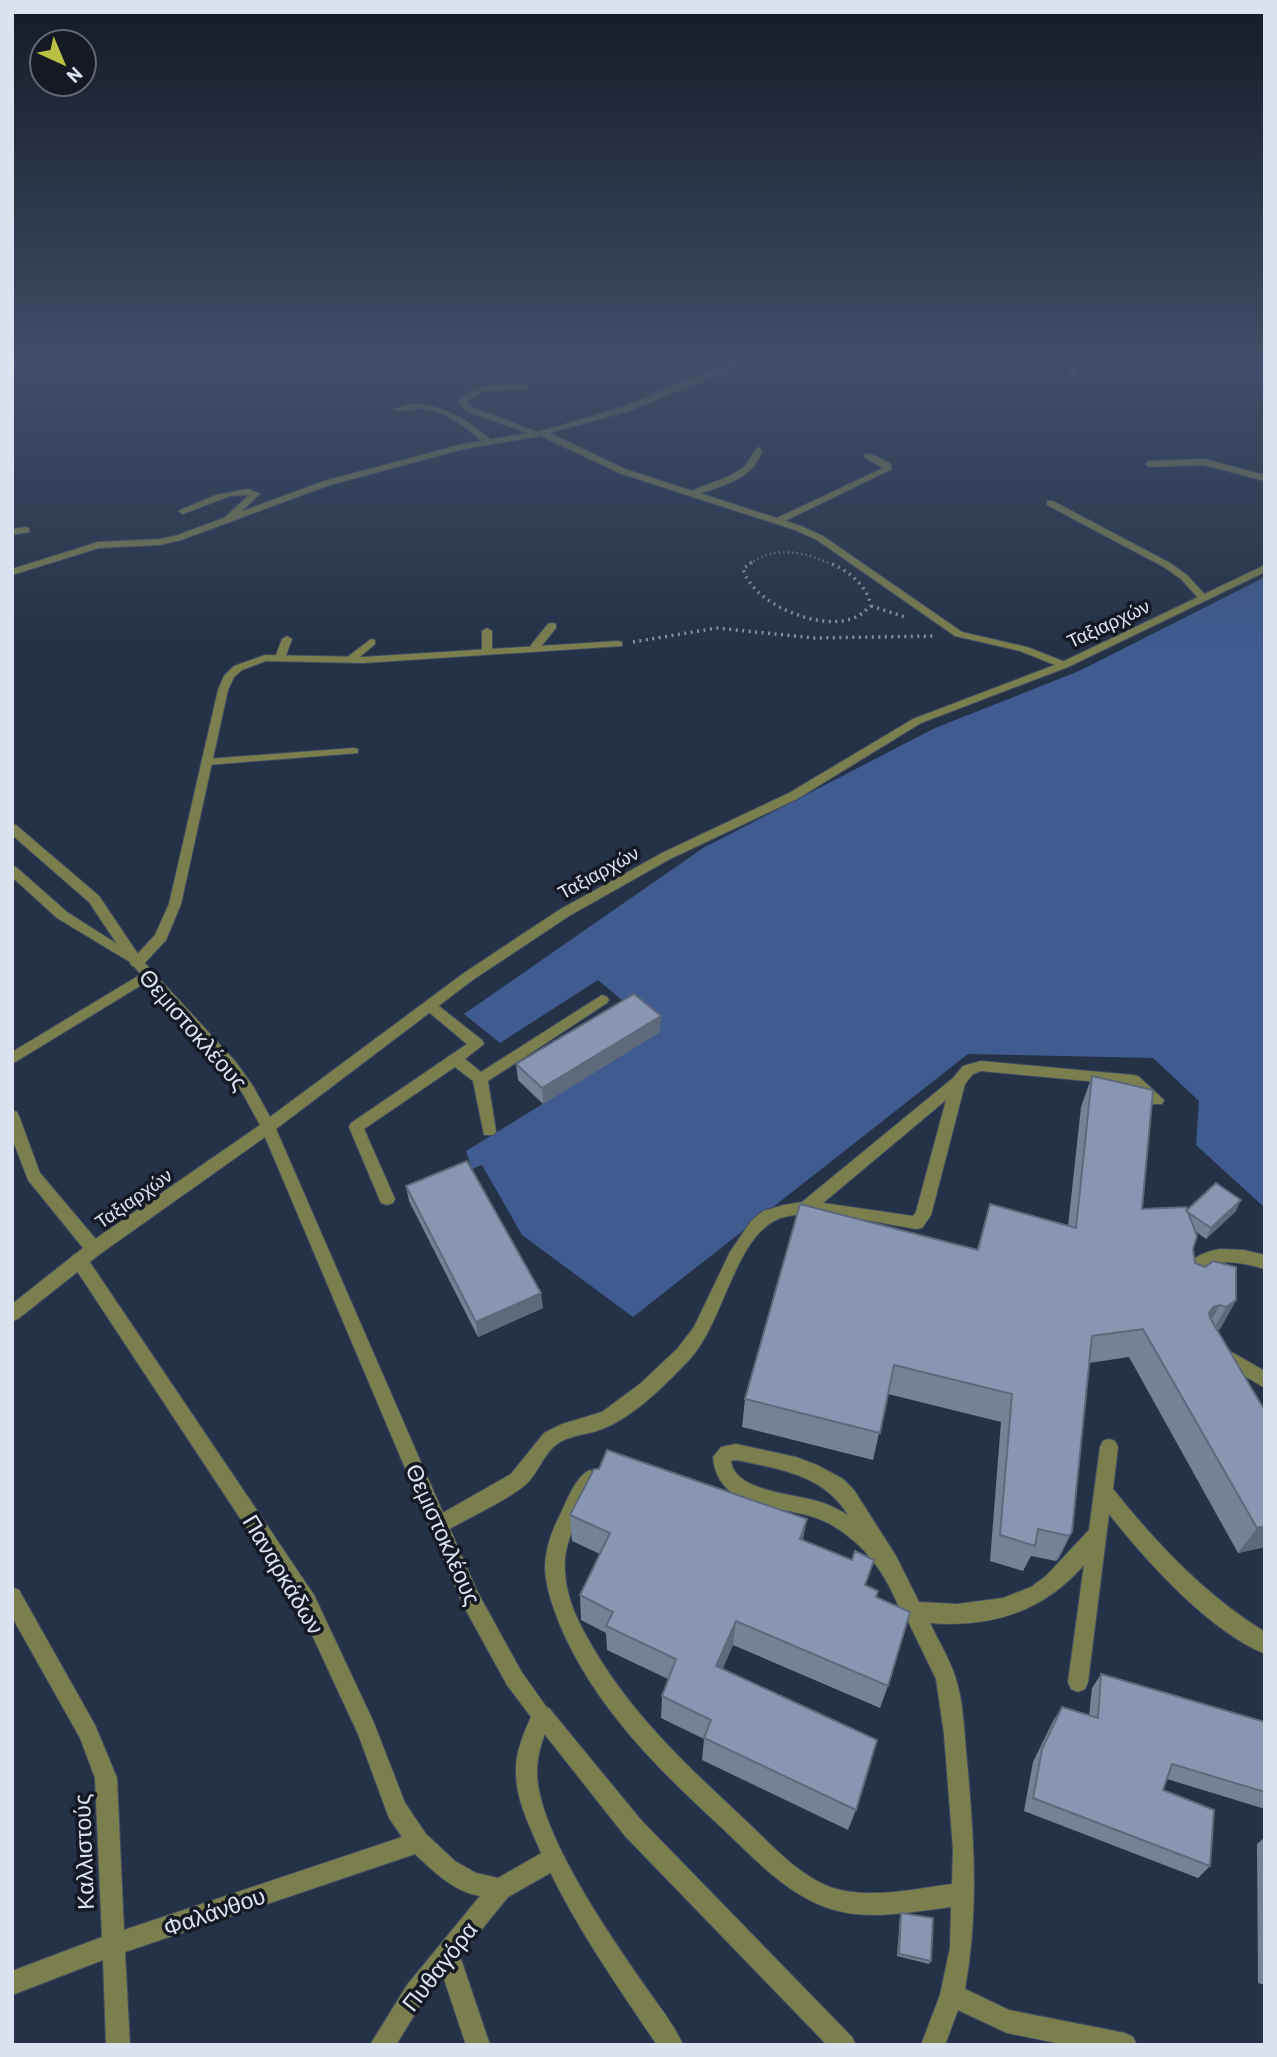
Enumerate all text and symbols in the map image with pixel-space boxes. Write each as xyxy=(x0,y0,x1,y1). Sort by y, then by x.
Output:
north arrow xyxy=(28,28,98,98)
text: N xyxy=(63,63,88,88)
street label: Ταξιαρχών xyxy=(1063,594,1153,652)
street label: Ταξιαρχών xyxy=(554,840,642,904)
street label: Θεμιστοκλέους xyxy=(134,963,254,1095)
street label: Ταξιαρχών xyxy=(90,1163,176,1233)
street label: Θεμιστοκλέους xyxy=(400,1459,488,1609)
street label: Παναρκάδων xyxy=(237,1509,331,1639)
street label: Καλλιστούς xyxy=(67,1794,99,1910)
street label: Φαλάνθου xyxy=(159,1881,269,1941)
street label: Πυθαγόρα xyxy=(395,1916,483,2016)

